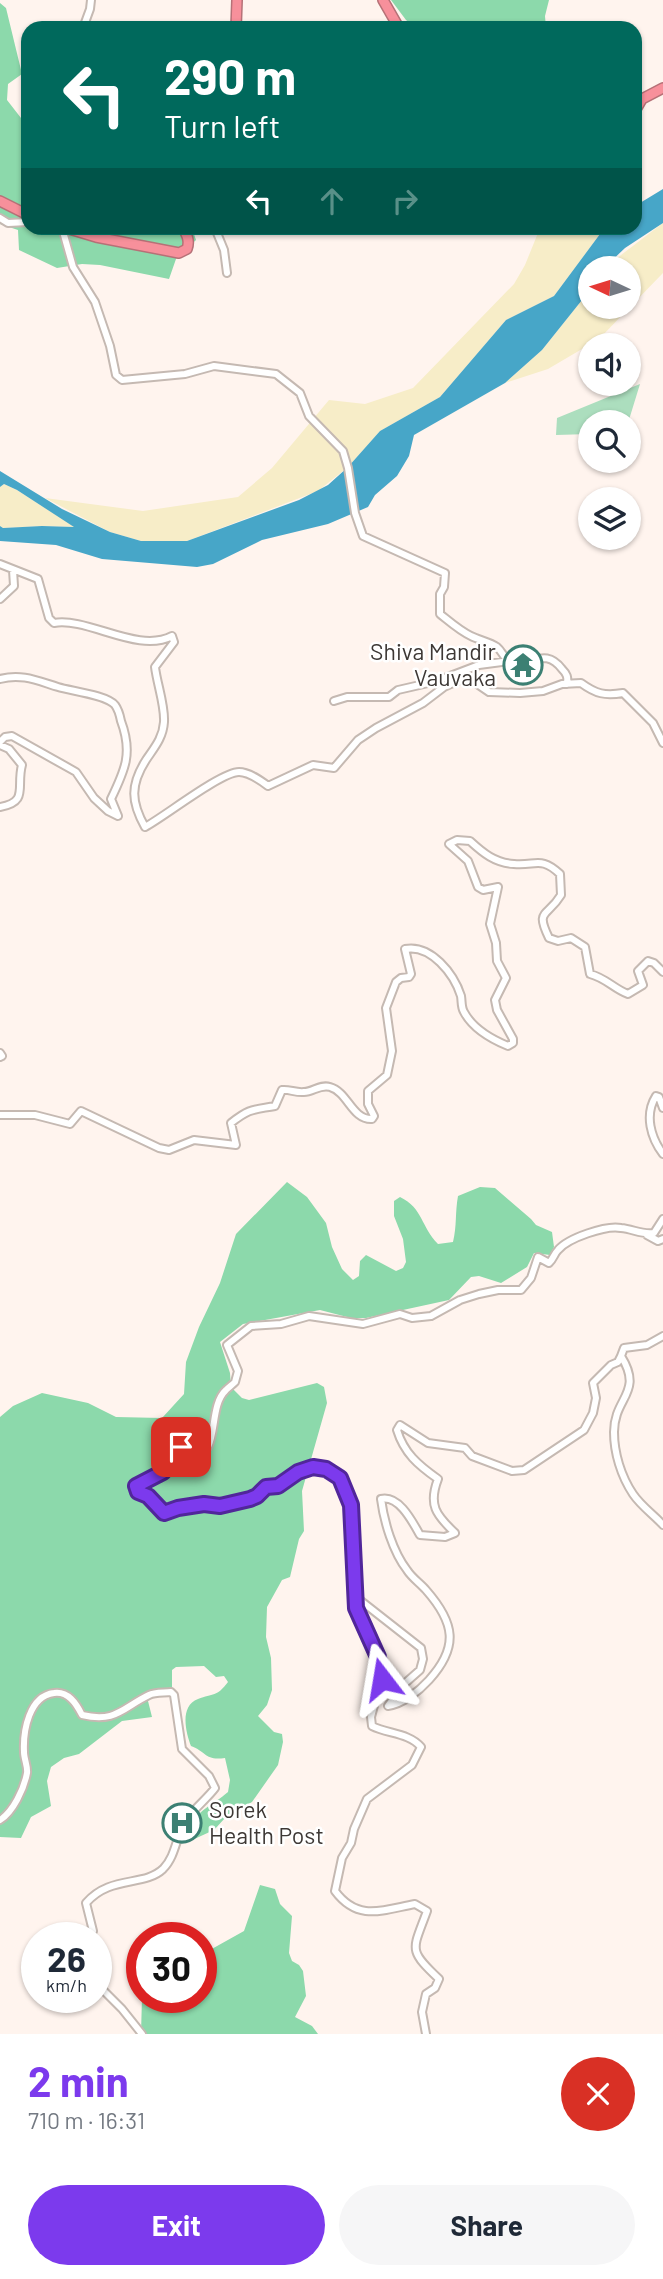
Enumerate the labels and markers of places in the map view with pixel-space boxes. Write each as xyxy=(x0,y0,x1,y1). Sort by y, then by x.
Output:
place label: Shiva Mandir Vauvaka xyxy=(370,637,497,691)
temple icon: Shiva Mandir Vauvaka xyxy=(502,644,544,686)
pin xyxy=(151,1417,211,1477)
place label: Sorek Health Post xyxy=(209,1795,324,1849)
hospital icon: Sorek Health Post xyxy=(161,1802,203,1844)

